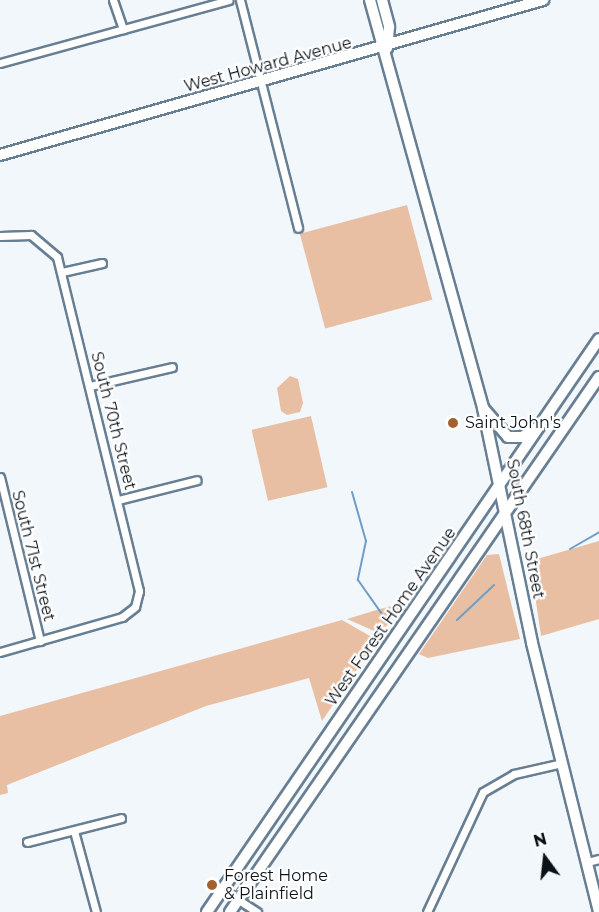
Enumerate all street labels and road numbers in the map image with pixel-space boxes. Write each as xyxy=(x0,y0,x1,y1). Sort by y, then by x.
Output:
street label: West Howard Avenue xyxy=(182,33,354,97)
street label: South 70th Street xyxy=(87,350,139,492)
street label: South 68th Street xyxy=(502,457,548,601)
street label: South 71st Street xyxy=(7,488,59,624)
street label: West Forest Home Avenue xyxy=(322,524,460,710)

